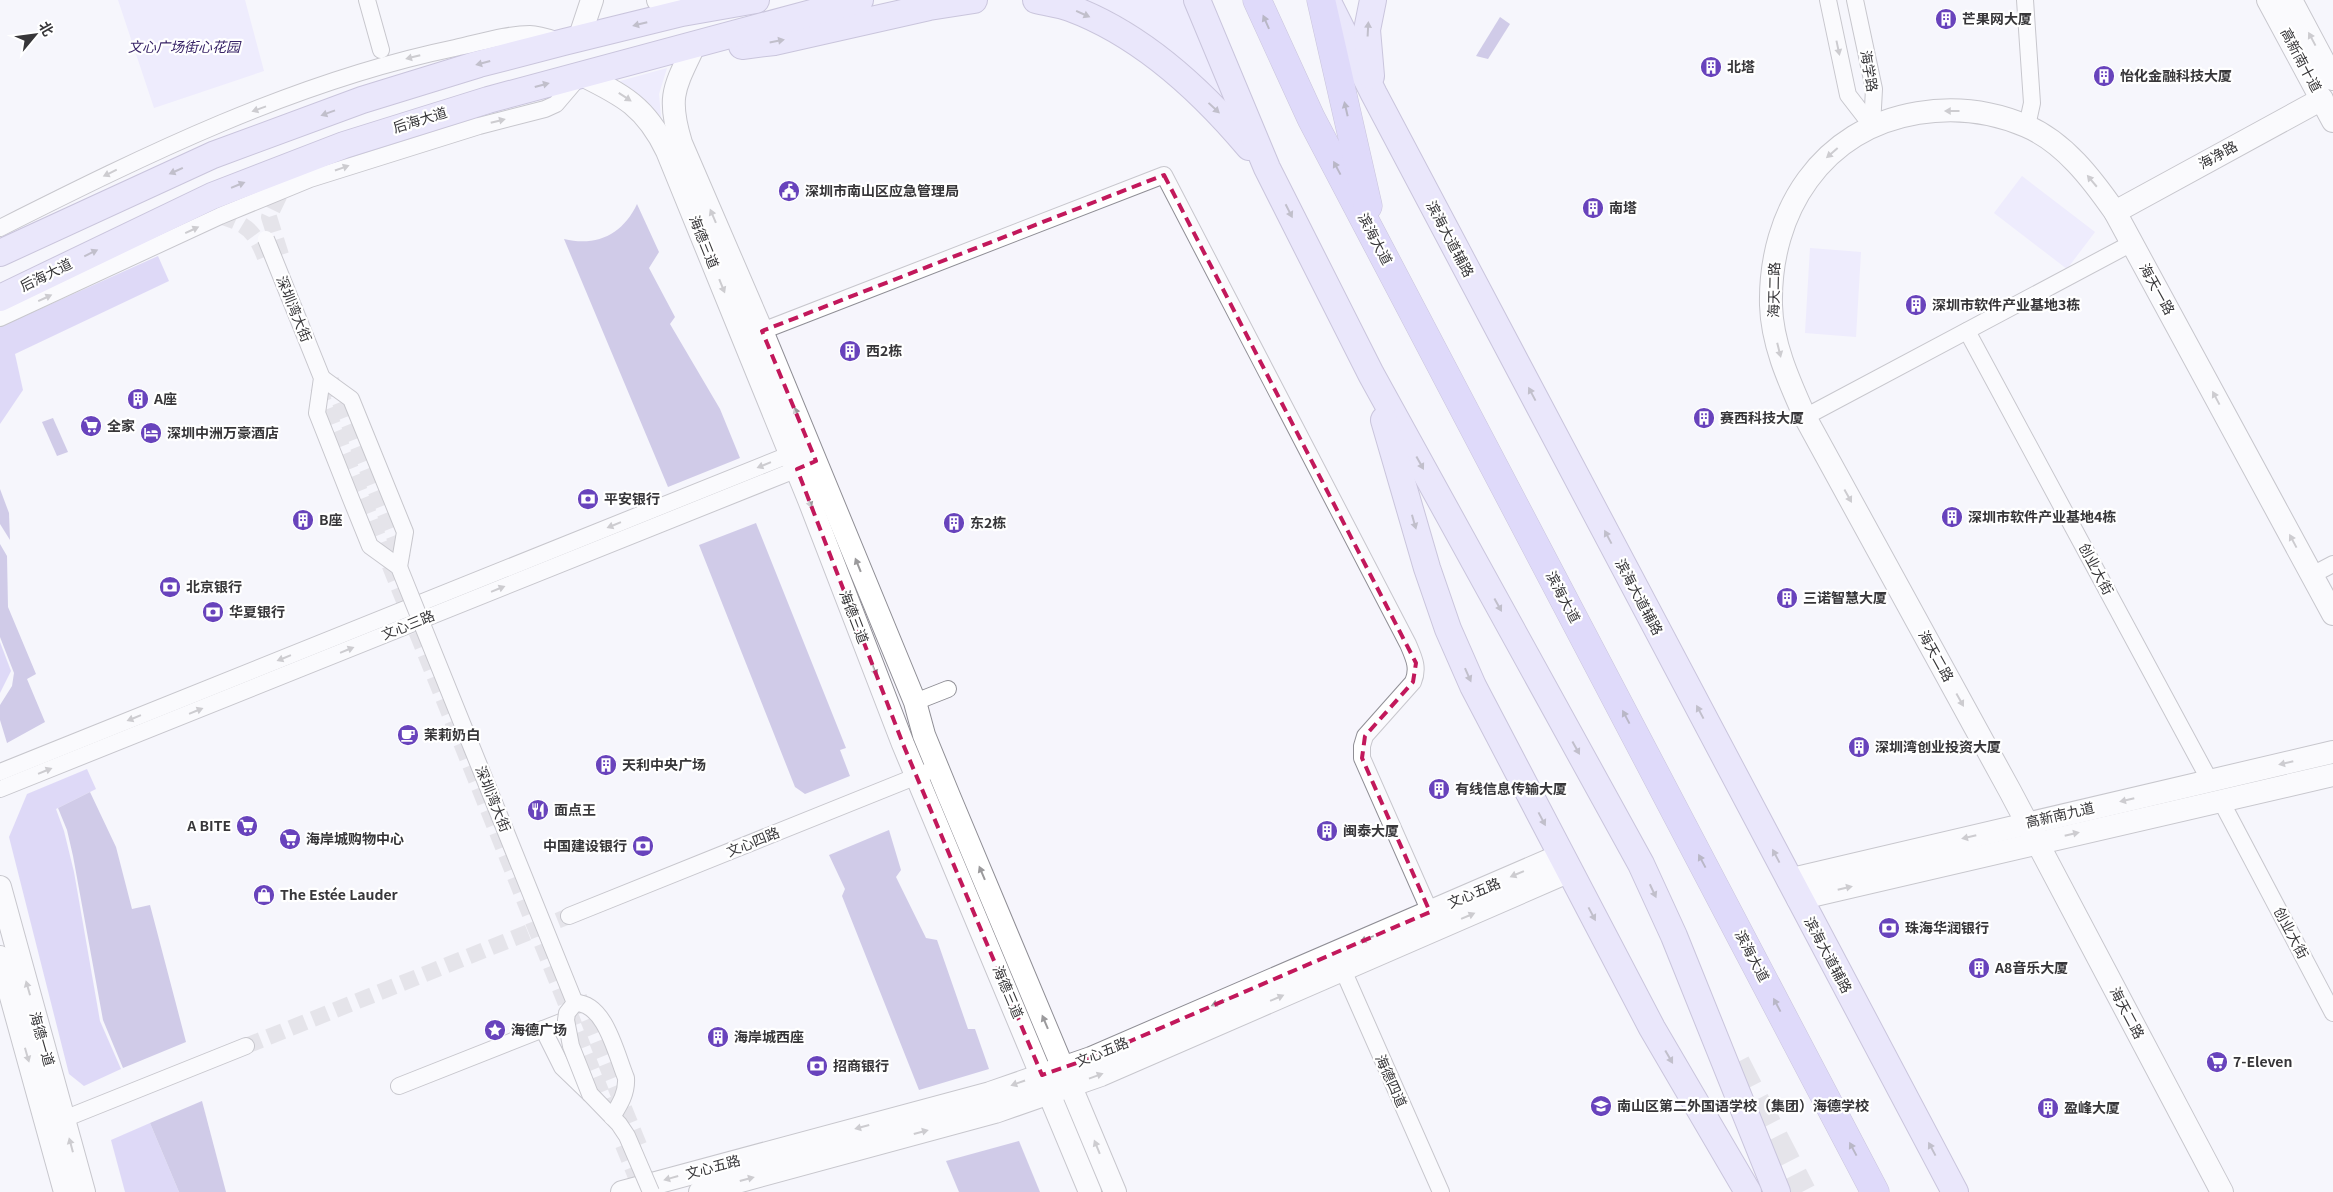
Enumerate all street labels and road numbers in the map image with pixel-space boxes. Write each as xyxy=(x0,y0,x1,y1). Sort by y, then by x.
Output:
street label: 高新南十道 xyxy=(2277,24,2327,95)
street label: 海学路 xyxy=(1856,48,1883,93)
street label: 后海大道 xyxy=(390,101,449,137)
street label: 海净路 xyxy=(2194,135,2241,173)
street label: 滨海大道辅路 xyxy=(1422,197,1479,280)
street label: 滨海大道 xyxy=(1354,209,1398,268)
street label: 海德三道 xyxy=(685,212,725,271)
street label: 后海大道 xyxy=(16,253,75,295)
street label: 海天一路 xyxy=(2136,259,2180,318)
street label: 海天二路 xyxy=(1763,262,1783,318)
street label: 深圳湾大街 xyxy=(273,272,317,345)
street label: 创业大街 xyxy=(2075,539,2119,598)
street label: 滨海大道辅路 xyxy=(1611,555,1668,638)
street label: 滨海大道 xyxy=(1542,567,1586,626)
street label: 海德三道 xyxy=(836,587,874,646)
street label: 文心三路 xyxy=(378,604,437,644)
street label: 海天二路 xyxy=(1915,626,1959,685)
street label: 深圳湾大街 xyxy=(472,762,516,835)
street label: 高新南九道 xyxy=(2023,796,2096,832)
street label: 文心四路 xyxy=(723,821,782,861)
street label: 文心五路 xyxy=(1444,872,1503,912)
street label: 创业大街 xyxy=(2270,903,2314,962)
street label: 滨海大道辅路 xyxy=(1800,913,1857,996)
street label: 滨海大道 xyxy=(1731,926,1775,985)
street label: 海德三道 xyxy=(989,962,1029,1021)
street label: 海天二路 xyxy=(2106,983,2150,1042)
street label: 海德一道 xyxy=(26,1009,60,1068)
street label: 文心五路 xyxy=(1072,1031,1131,1071)
street label: 海德四道 xyxy=(1371,1051,1412,1110)
street label: 文心五路 xyxy=(683,1149,742,1183)

